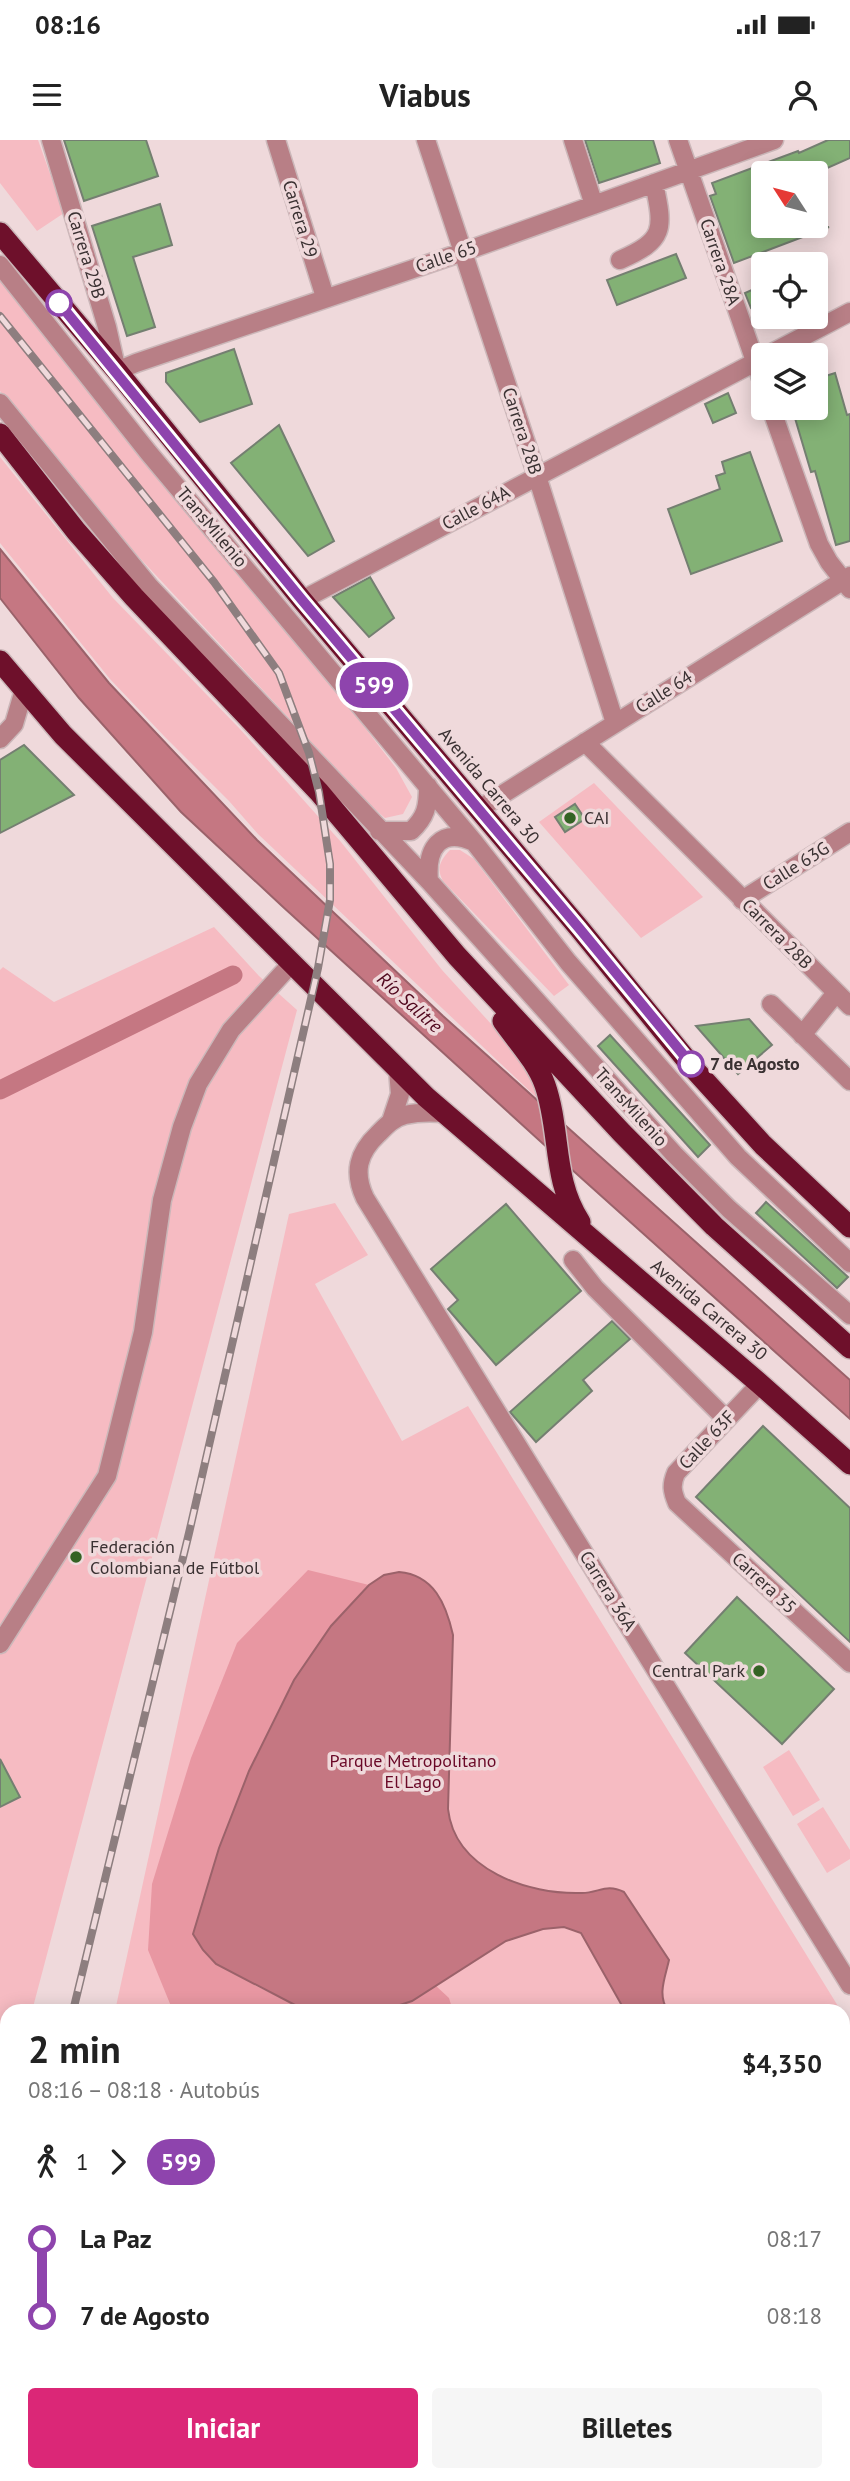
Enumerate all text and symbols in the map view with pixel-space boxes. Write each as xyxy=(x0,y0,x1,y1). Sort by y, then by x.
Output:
text: 08:16 xyxy=(35,8,101,41)
text: Viabus xyxy=(379,74,471,116)
icon: menu xyxy=(28,76,66,114)
icon: person xyxy=(784,76,822,114)
north arrow xyxy=(751,161,828,238)
map controls xyxy=(751,161,828,420)
street label: Carrera 29 xyxy=(278,177,323,260)
street label: Carrera 29B xyxy=(62,208,111,301)
street label: Carrera 28A xyxy=(695,215,746,309)
street label: Calle 65 xyxy=(412,235,479,278)
button: locate xyxy=(751,252,828,329)
unlabelled marker xyxy=(46,290,72,316)
button: layers xyxy=(751,343,828,420)
street label: Carrera 28B xyxy=(498,384,547,477)
street label: Calle 64A xyxy=(438,480,514,535)
street label: TransMilenio xyxy=(172,482,253,572)
line badge: 599 xyxy=(334,662,414,708)
street label: Calle 64 xyxy=(631,665,697,718)
text: 599 xyxy=(354,669,394,700)
street label: Avenida Carrera 30 xyxy=(434,723,545,849)
place label: CAI xyxy=(584,806,610,829)
marker: CAI xyxy=(562,810,578,826)
street label: Calle 63G xyxy=(758,836,833,895)
street label: Carrera 28B xyxy=(737,894,817,974)
water label: Río Salitre xyxy=(372,966,448,1038)
marker: 7 de Agosto xyxy=(678,1051,704,1077)
place label: 7 de Agosto xyxy=(710,1052,800,1075)
street label: TransMilenio xyxy=(590,1062,673,1151)
street label: Avenida Carrera 30 xyxy=(646,1254,773,1365)
street label: Calle 63F xyxy=(674,1405,740,1474)
place label: Federación Colombiana de Fútbol xyxy=(90,1535,260,1579)
street label: Carrera 36A xyxy=(575,1546,642,1636)
street label: Carrera 35 xyxy=(727,1547,801,1618)
marker: Federación Colombiana de Fútbol xyxy=(68,1549,84,1565)
place label: Central Park xyxy=(652,1659,745,1682)
marker: Central Park xyxy=(751,1663,767,1679)
park label: Parque Metropolitano El Lago xyxy=(329,1749,497,1793)
text: 2 min xyxy=(28,2024,121,2073)
text: $4,350 xyxy=(742,2047,822,2080)
text: 08:16 – 08:18 · Autobús xyxy=(28,2075,260,2104)
icon: walk xyxy=(28,2143,66,2181)
icon: forward xyxy=(99,2143,137,2181)
text: 599 xyxy=(161,2146,201,2177)
text: 1 xyxy=(76,2147,89,2176)
text: La Paz xyxy=(80,2222,152,2255)
text: 08:17 xyxy=(767,2224,822,2253)
text: 7 de Agosto xyxy=(80,2299,210,2332)
text: 08:18 xyxy=(767,2301,822,2330)
button: Iniciar xyxy=(28,2388,418,2468)
button: Billetes xyxy=(432,2388,822,2468)

